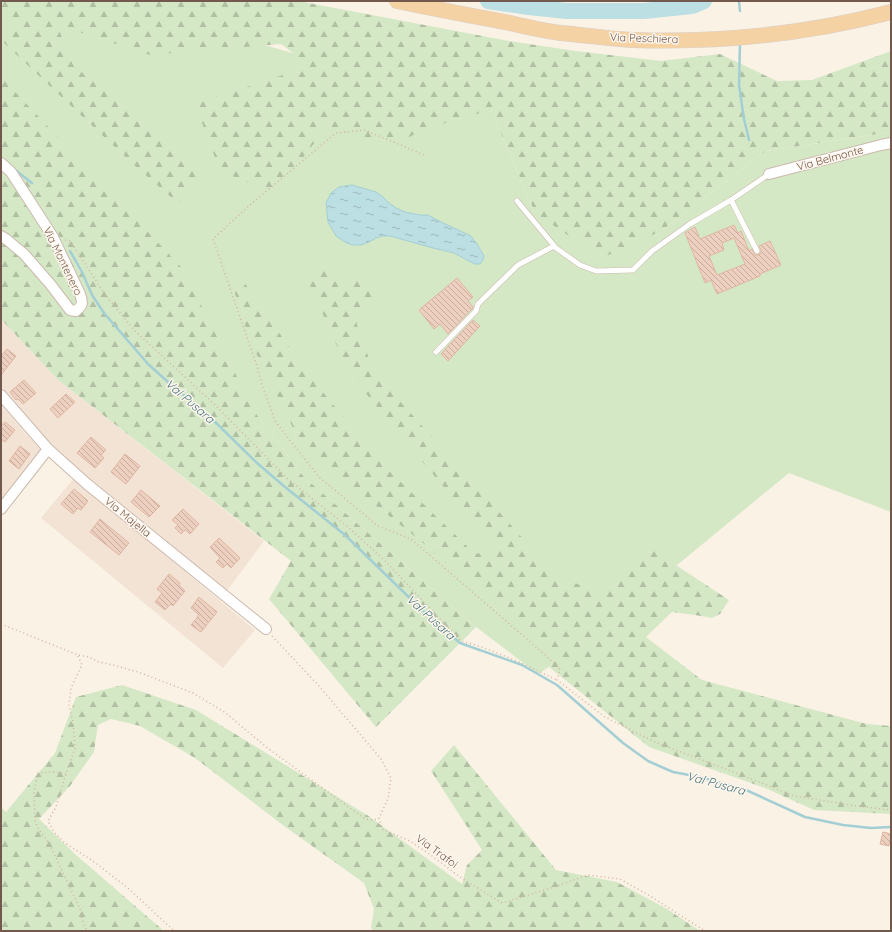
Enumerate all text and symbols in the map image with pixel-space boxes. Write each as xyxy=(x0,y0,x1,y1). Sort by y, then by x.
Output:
street label: Via Peschiera xyxy=(610,30,678,46)
street label: Via Belmonte xyxy=(795,142,865,174)
street label: Via Montenero xyxy=(40,224,86,298)
water label: Val Pusara xyxy=(163,376,218,427)
street label: Via Majella xyxy=(102,494,154,540)
water label: Val Pusara xyxy=(404,591,459,643)
water label: Val Pusara xyxy=(685,768,748,798)
street label: Via Trafoi xyxy=(413,831,461,871)

